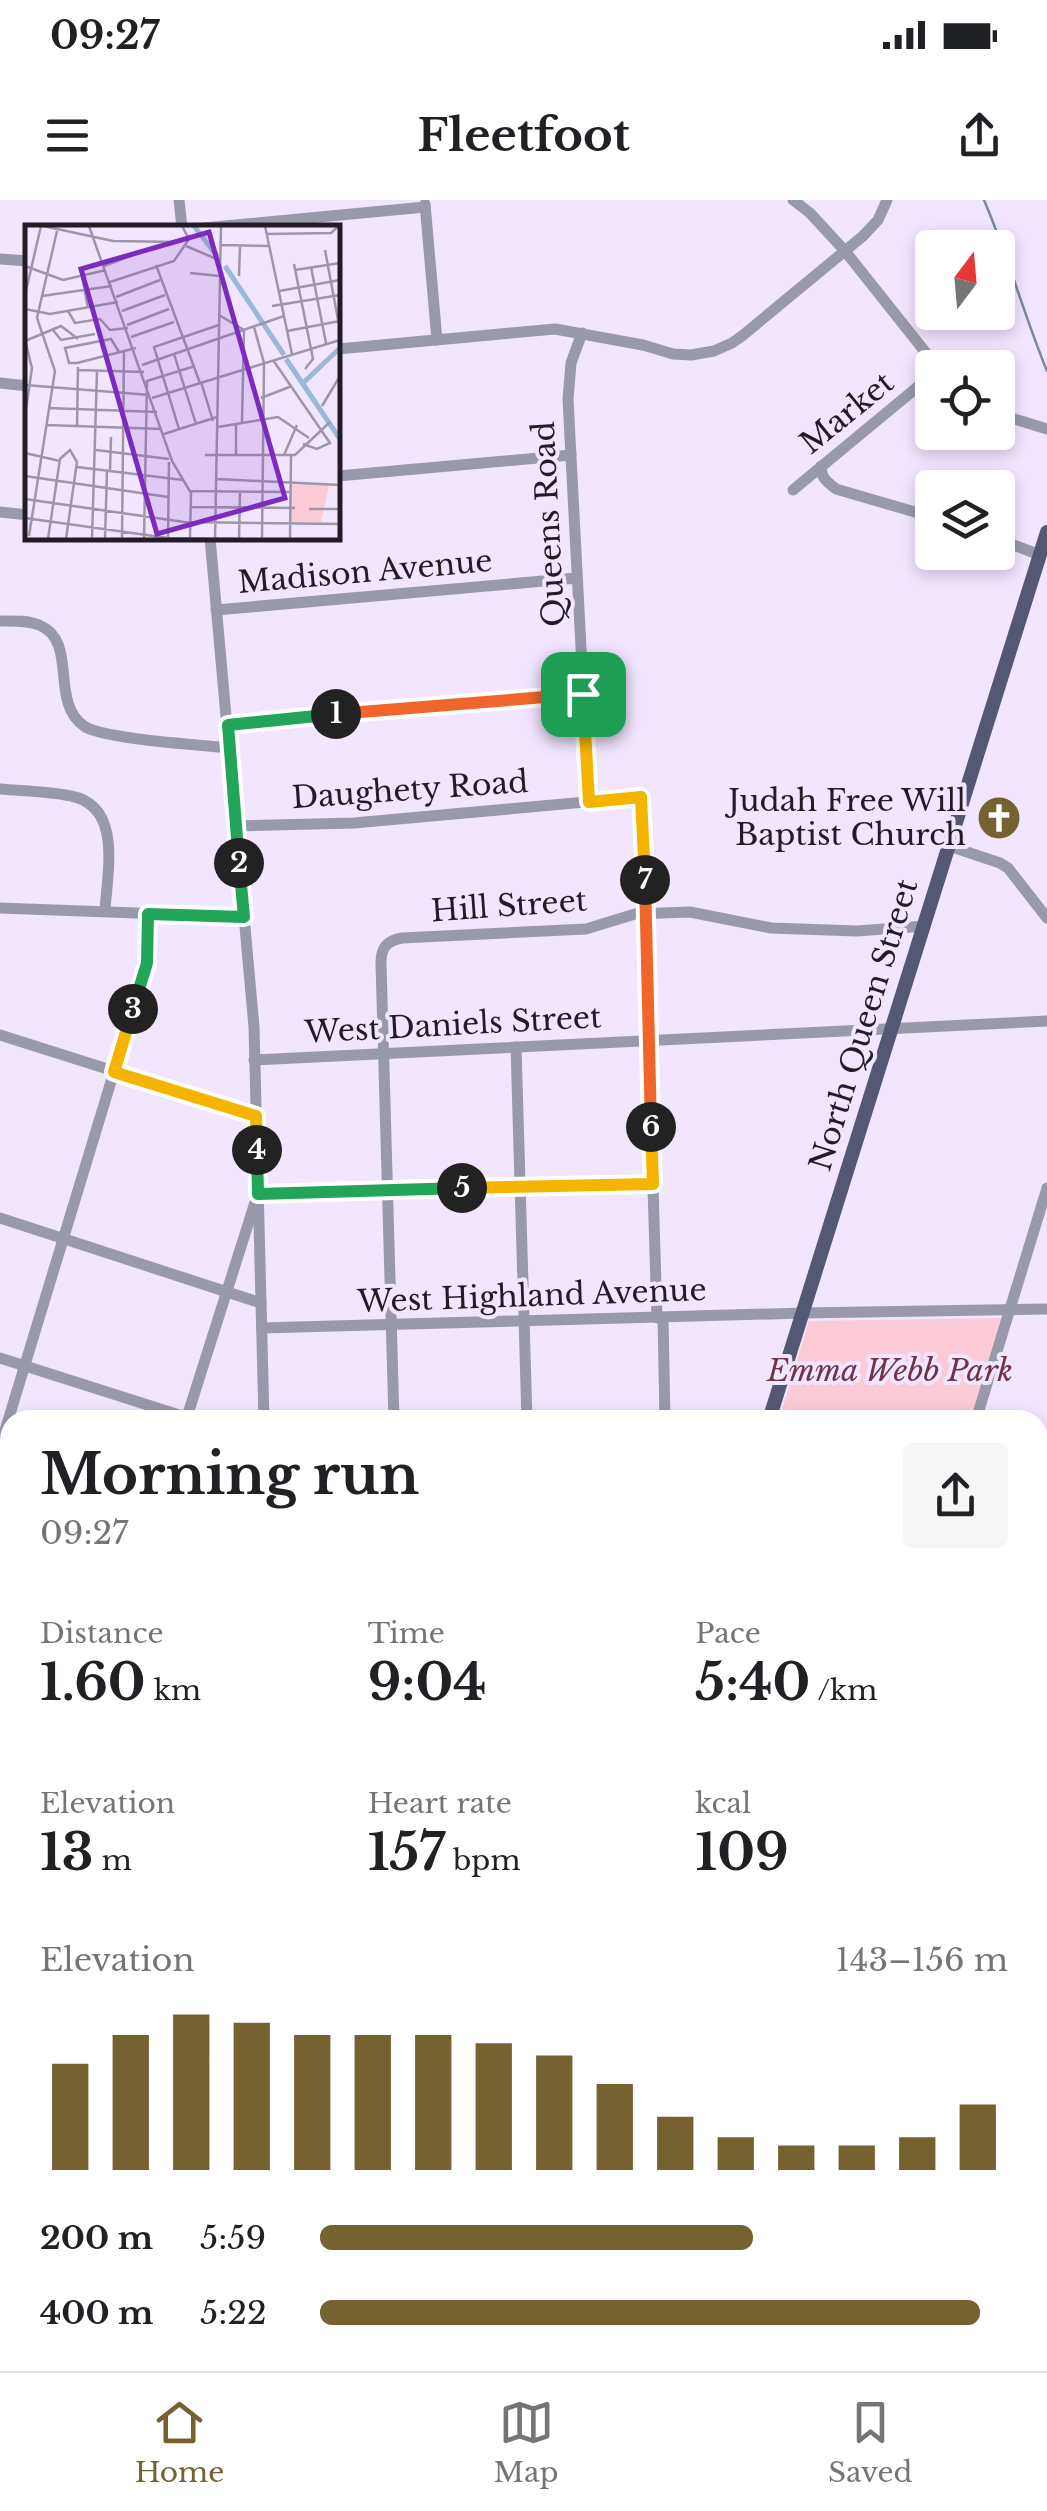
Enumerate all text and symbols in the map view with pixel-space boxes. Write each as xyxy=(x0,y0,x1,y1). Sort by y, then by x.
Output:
text: 09:27 xyxy=(50,12,159,59)
text: Fleetfoot xyxy=(417,107,630,163)
icon: menu xyxy=(40,108,95,163)
icon: share xyxy=(952,108,1007,163)
inset map xyxy=(25,225,340,540)
north arrow xyxy=(915,230,1015,330)
map controls xyxy=(915,230,1015,570)
button: locate xyxy=(915,350,1015,450)
street label: Market xyxy=(792,363,901,461)
street label: Queens Road xyxy=(525,420,572,628)
button: layers xyxy=(915,470,1015,570)
street label: Madison Avenue xyxy=(236,542,494,601)
pin xyxy=(541,652,626,737)
icon: arrive xyxy=(556,667,611,722)
pin: 1 xyxy=(311,689,361,739)
text: 1 xyxy=(330,696,342,731)
street label: Daughety Road xyxy=(291,763,529,816)
place label: Judah Free Will Baptist Church xyxy=(724,782,966,853)
church icon: Judah Free Will Baptist Church xyxy=(976,795,1022,841)
pin: 2 xyxy=(214,838,264,888)
text: 2 xyxy=(230,845,248,880)
pin: 7 xyxy=(620,855,670,905)
text: 7 xyxy=(638,862,652,897)
street label: North Queen Street xyxy=(802,874,926,1175)
street label: Hill Street xyxy=(430,882,589,929)
pin: 3 xyxy=(108,984,158,1034)
text: 3 xyxy=(124,991,142,1026)
street label: West Daniels Street xyxy=(303,998,603,1051)
pin: 6 xyxy=(626,1102,676,1152)
text: 6 xyxy=(642,1109,660,1144)
pin: 4 xyxy=(232,1125,282,1175)
text: 4 xyxy=(248,1132,266,1167)
pin: 5 xyxy=(437,1163,487,1213)
text: 5 xyxy=(454,1170,470,1205)
street label: West Highland Avenue xyxy=(356,1271,707,1320)
park label: Emma Webb Park xyxy=(766,1352,1013,1389)
text: Morning run xyxy=(40,1441,419,1509)
button: share xyxy=(903,1443,1008,1548)
text: 09:27 xyxy=(40,1513,128,1553)
text: Distance xyxy=(40,1616,163,1651)
text: Time xyxy=(368,1616,445,1651)
text: Pace xyxy=(695,1616,761,1651)
text: 1.60 xyxy=(40,1651,146,1714)
text: 9:04 xyxy=(368,1651,487,1714)
text: 5:40 xyxy=(695,1651,810,1714)
text: km xyxy=(146,1673,201,1708)
text: /km xyxy=(810,1673,877,1708)
text: Elevation xyxy=(40,1786,175,1821)
text: Heart rate xyxy=(368,1786,512,1821)
text: kcal xyxy=(695,1786,751,1821)
text: 13 xyxy=(40,1821,94,1884)
text: 157 xyxy=(368,1821,445,1884)
text: 109 xyxy=(695,1821,789,1884)
text: m xyxy=(94,1843,132,1878)
text: bpm xyxy=(445,1843,520,1878)
text: Elevation xyxy=(40,1940,194,1980)
text: 143–156 m xyxy=(836,1940,1008,1980)
text: 200 m xyxy=(40,2218,153,2258)
text: 5:59 xyxy=(200,2218,266,2258)
text: 400 m xyxy=(40,2293,153,2333)
text: 5:22 xyxy=(200,2293,267,2333)
tab: Home xyxy=(135,2395,224,2490)
tab: Map xyxy=(494,2395,559,2490)
tab: Saved xyxy=(828,2395,912,2490)

